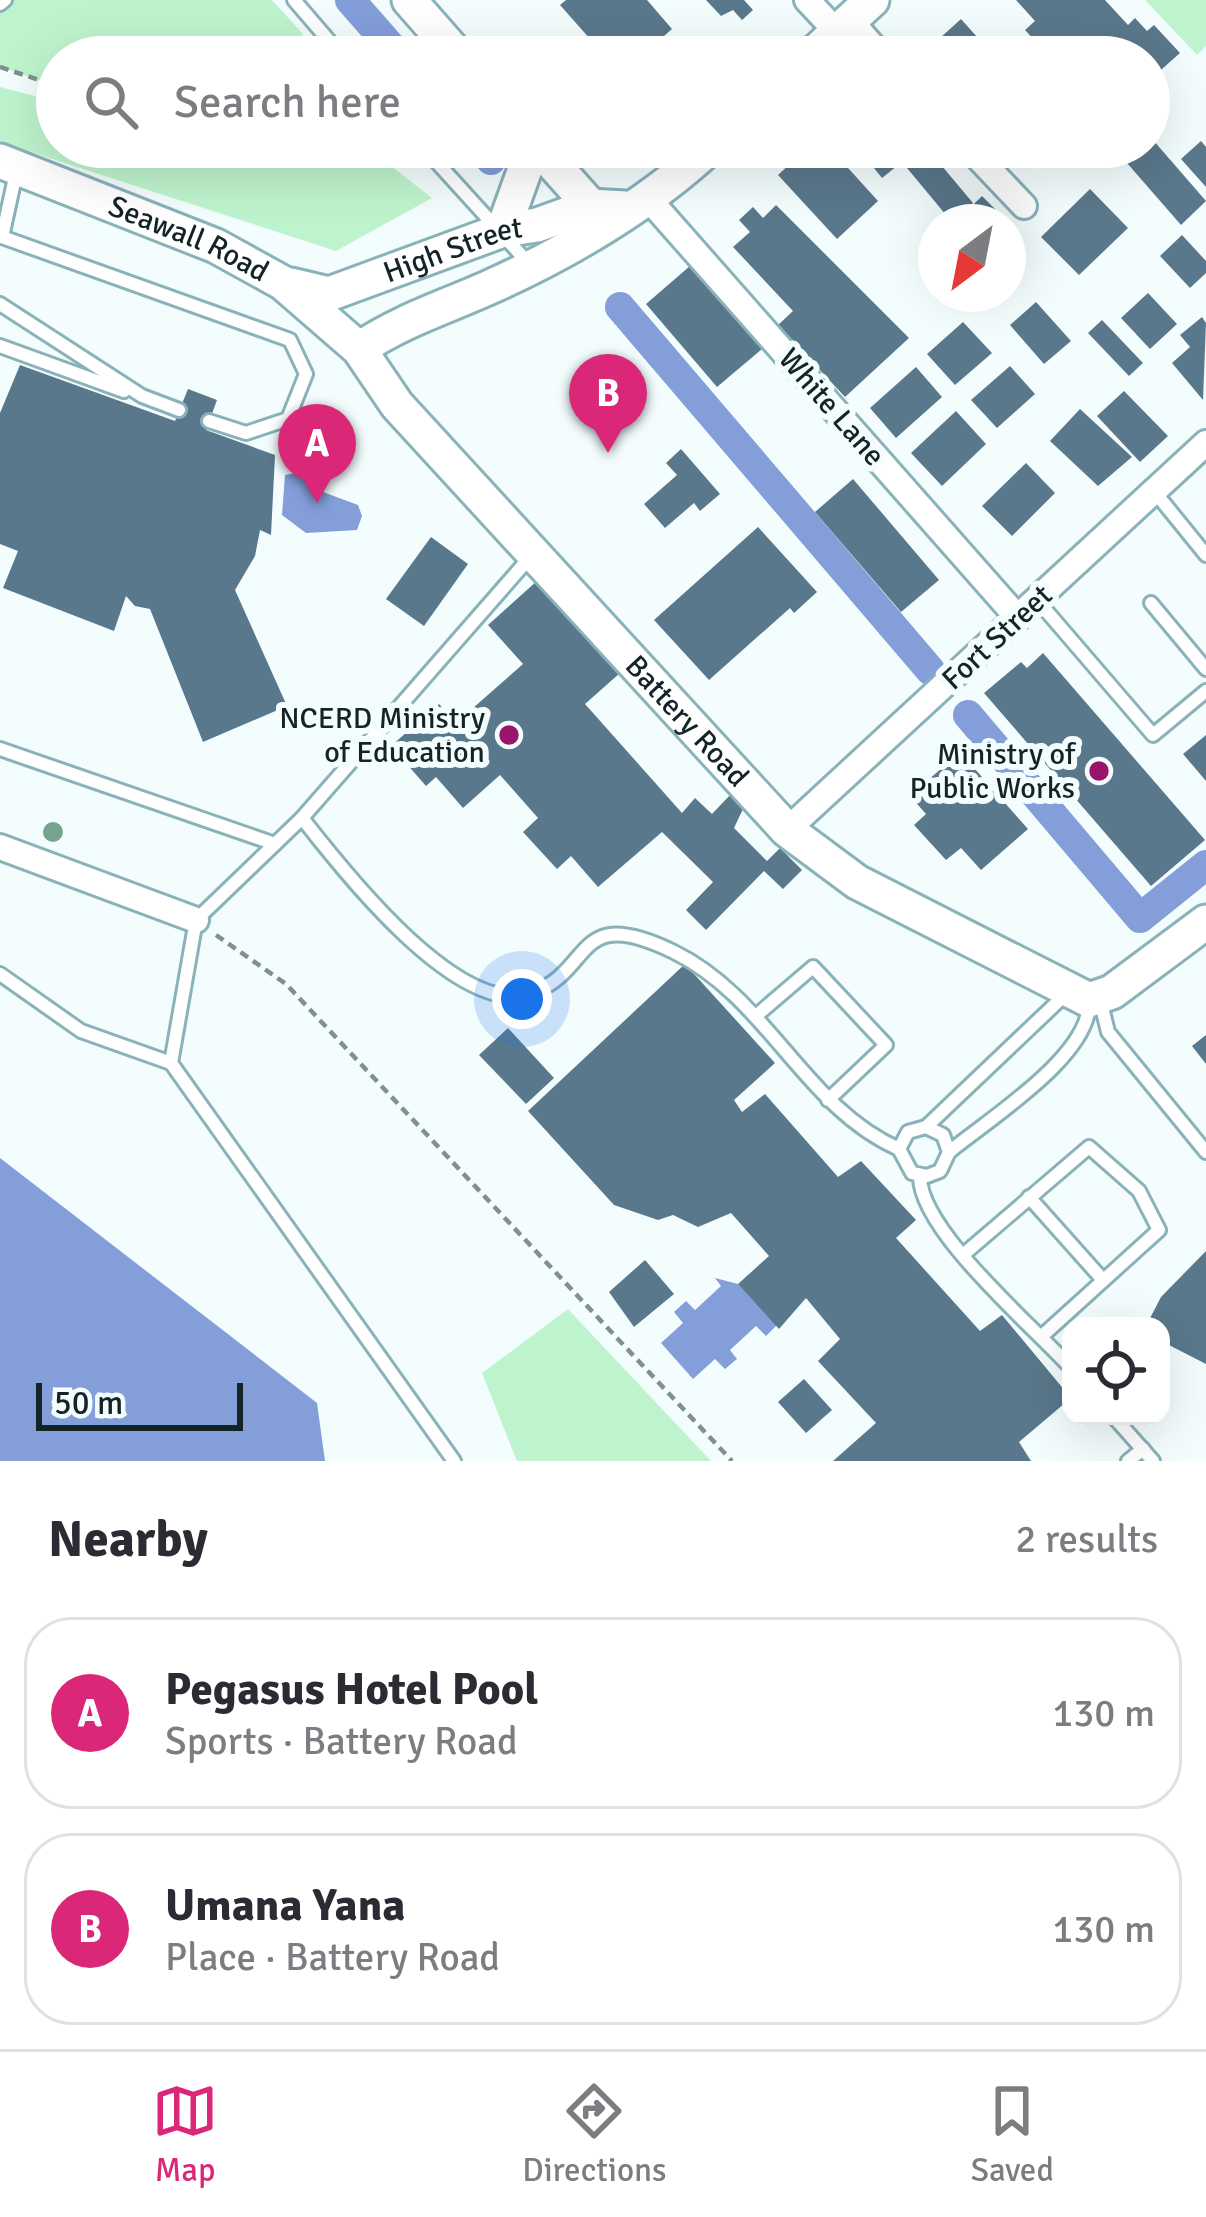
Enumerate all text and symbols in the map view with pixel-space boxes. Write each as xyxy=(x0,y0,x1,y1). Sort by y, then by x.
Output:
search box xyxy=(36,36,1170,168)
icon: search xyxy=(78,69,144,135)
text: Search here xyxy=(174,75,401,130)
street label: Seawall Road xyxy=(103,188,275,290)
north arrow xyxy=(918,204,1026,312)
street label: High Street xyxy=(378,209,525,291)
street label: White Lane xyxy=(771,341,893,474)
pin: B xyxy=(569,354,647,453)
pin: A xyxy=(278,404,356,503)
street label: Fort Street xyxy=(935,577,1060,698)
street label: Battery Road xyxy=(617,648,756,795)
place label: NCERD Ministry of Education xyxy=(279,700,485,771)
marker: NCERD Ministry of Education xyxy=(496,722,522,748)
place label: Ministry of Public Works xyxy=(909,736,1077,807)
marker: Ministry of Public Works xyxy=(1086,758,1112,784)
your location xyxy=(492,969,552,1029)
map controls xyxy=(1062,1317,1170,1425)
button: locate xyxy=(1062,1317,1170,1425)
scale bar xyxy=(36,1377,243,1430)
text: 50 m xyxy=(54,1383,123,1424)
text: Nearby xyxy=(48,1508,208,1571)
text: 2 results xyxy=(1015,1515,1158,1563)
text: Pegasus Hotel Pool xyxy=(165,1662,538,1717)
text: A xyxy=(78,1689,102,1737)
text: 130 m xyxy=(1052,1689,1155,1737)
text: Sports · Battery Road xyxy=(165,1717,518,1765)
text: Umana Yana xyxy=(165,1878,405,1933)
text: B xyxy=(78,1905,102,1953)
text: 130 m xyxy=(1052,1905,1155,1953)
text: Place · Battery Road xyxy=(165,1933,500,1981)
tab: Map xyxy=(152,2078,218,2191)
tab: Directions xyxy=(522,2078,667,2191)
tab: Saved xyxy=(971,2078,1054,2191)

